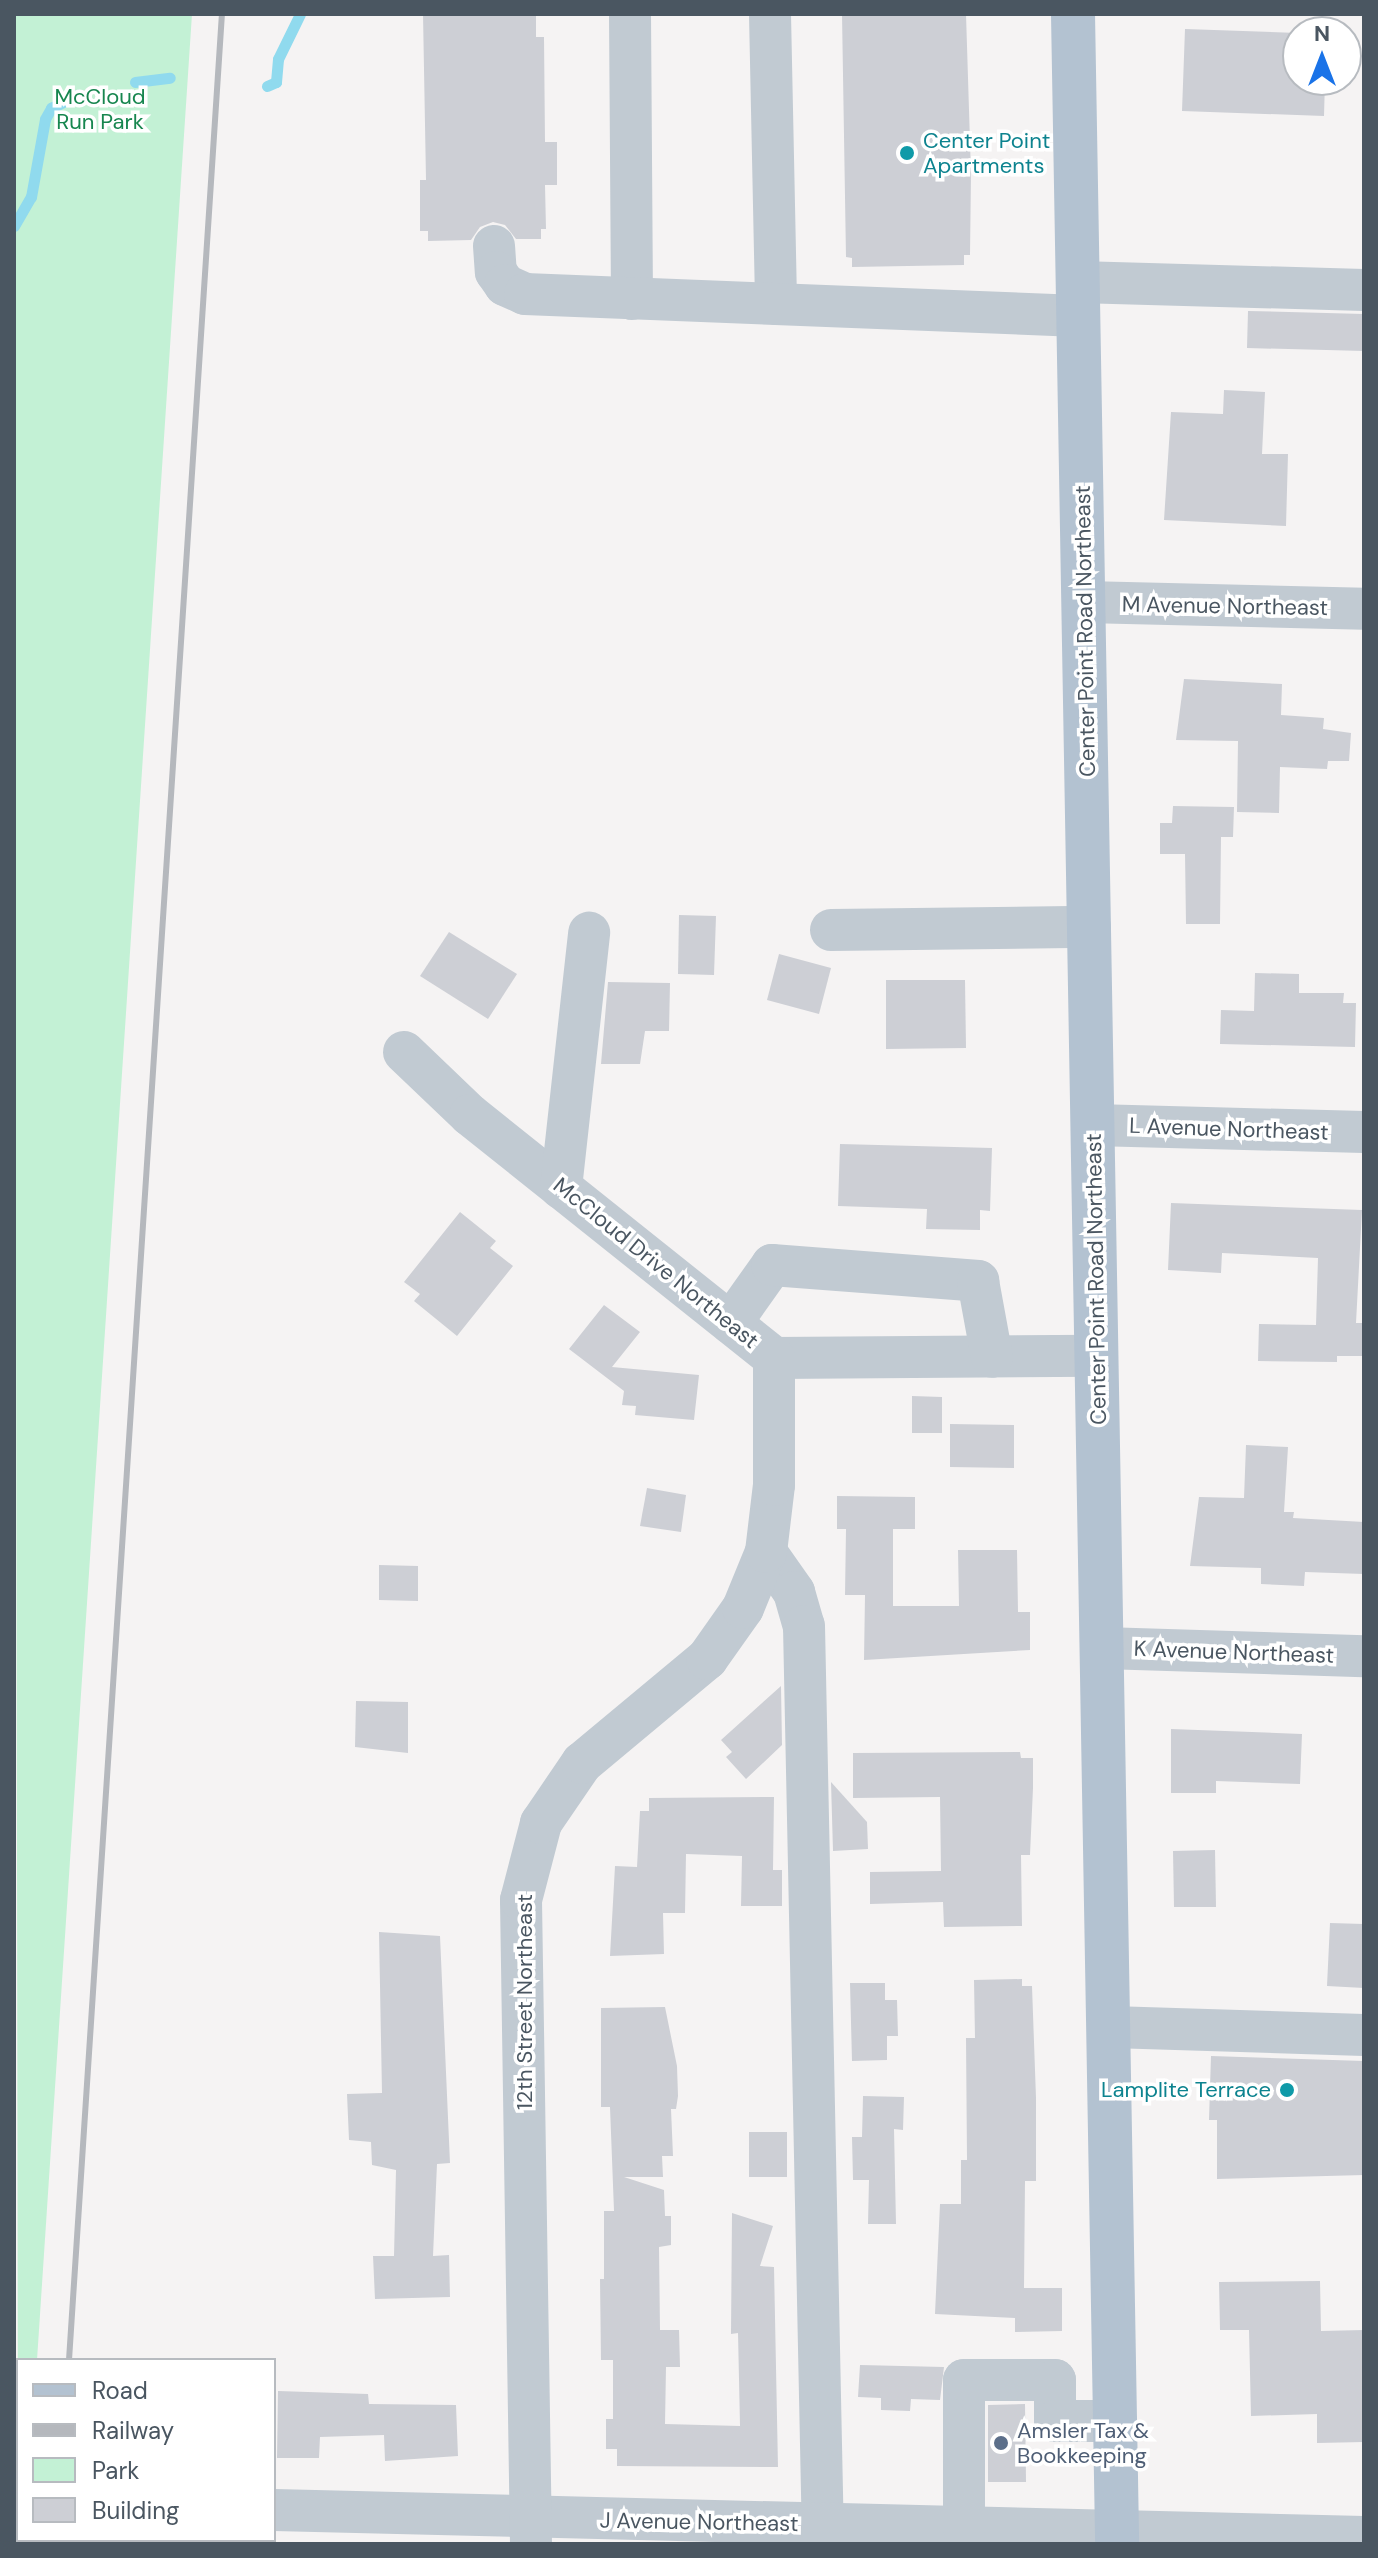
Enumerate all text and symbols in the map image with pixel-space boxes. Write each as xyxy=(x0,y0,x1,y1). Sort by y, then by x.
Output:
north arrow xyxy=(1282,16,1362,96)
text: N xyxy=(1314,19,1330,48)
park label: McCloud Run Park xyxy=(54,83,146,134)
place label: Center Point Apartments xyxy=(923,127,1050,178)
marker: Center Point Apartments xyxy=(898,144,916,162)
street label: Center Point Road Northeast xyxy=(1069,485,1101,777)
street label: M Avenue Northeast xyxy=(1122,591,1328,621)
street label: L Avenue Northeast xyxy=(1129,1112,1329,1146)
street label: Center Point Road Northeast xyxy=(1080,1133,1112,1425)
street label: McCloud Drive Northeast xyxy=(548,1172,764,1354)
street label: K Avenue Northeast xyxy=(1133,1635,1335,1669)
street label: 12th Street Northeast xyxy=(512,1894,538,2110)
place label: Lamplite Terrace xyxy=(1101,2077,1271,2103)
marker: Lamplite Terrace xyxy=(1278,2081,1296,2099)
legend xyxy=(16,2358,276,2542)
text: Road xyxy=(92,2375,148,2406)
text: Railway xyxy=(92,2415,174,2446)
place label: Amsler Tax & Bookkeeping xyxy=(1017,2417,1149,2468)
marker: Amsler Tax & Bookkeeping xyxy=(992,2434,1010,2452)
text: Park xyxy=(92,2455,139,2486)
text: Building xyxy=(92,2495,179,2526)
street label: J Avenue Northeast xyxy=(599,2507,799,2537)

